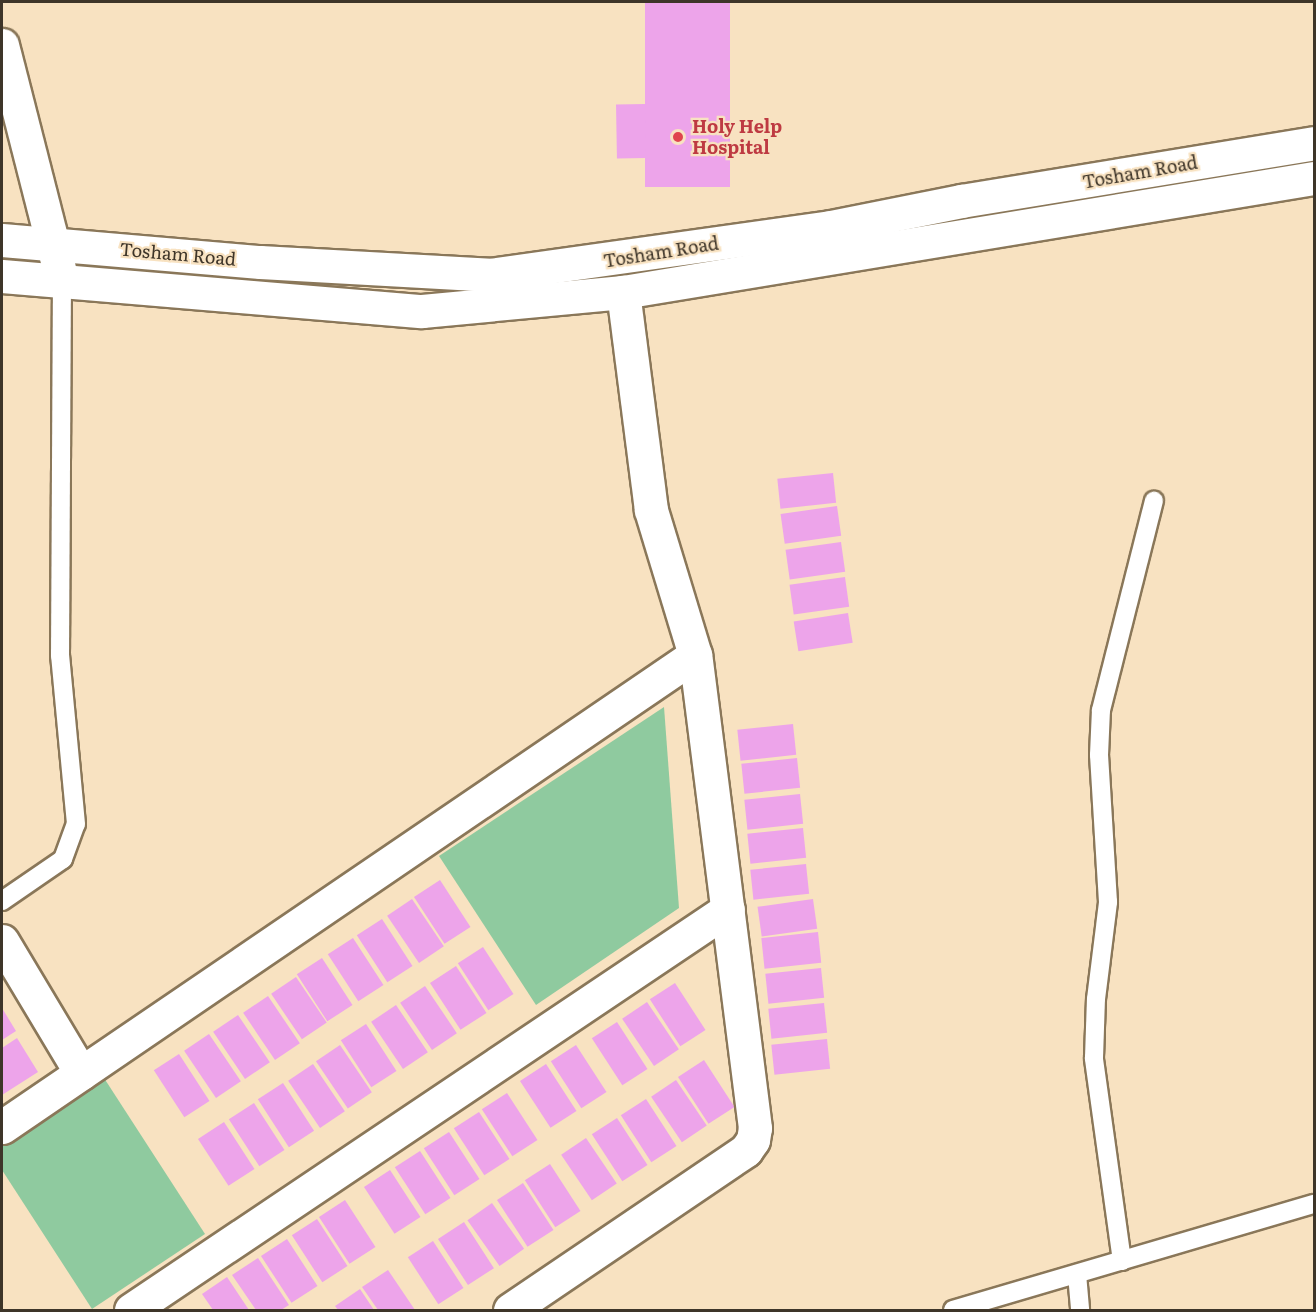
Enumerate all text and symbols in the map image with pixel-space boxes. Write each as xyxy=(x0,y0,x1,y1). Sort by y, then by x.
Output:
place label: Holy Help Hospital xyxy=(692,116,782,158)
marker: Holy Help Hospital xyxy=(669,128,687,146)
street label: Tosham Road xyxy=(1081,151,1199,193)
street label: Tosham Road xyxy=(602,232,720,272)
street label: Tosham Road xyxy=(119,238,237,270)

